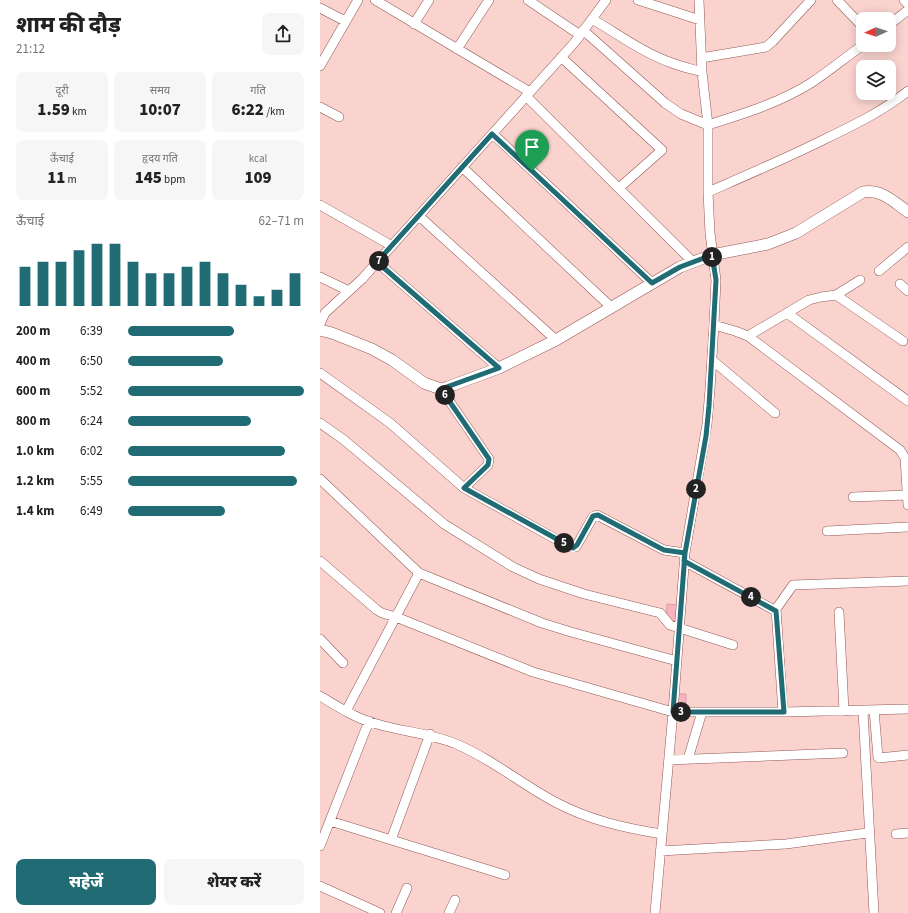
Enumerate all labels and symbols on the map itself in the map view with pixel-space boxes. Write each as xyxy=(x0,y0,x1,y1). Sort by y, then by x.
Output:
north arrow xyxy=(856,12,896,52)
pin xyxy=(515,130,549,171)
pin: 1 xyxy=(702,247,722,267)
pin: 7 xyxy=(369,251,389,271)
pin: 6 xyxy=(435,385,455,405)
pin: 2 xyxy=(686,479,706,499)
pin: 5 xyxy=(554,533,574,553)
pin: 4 xyxy=(741,587,761,607)
pin: 3 xyxy=(671,702,691,722)

